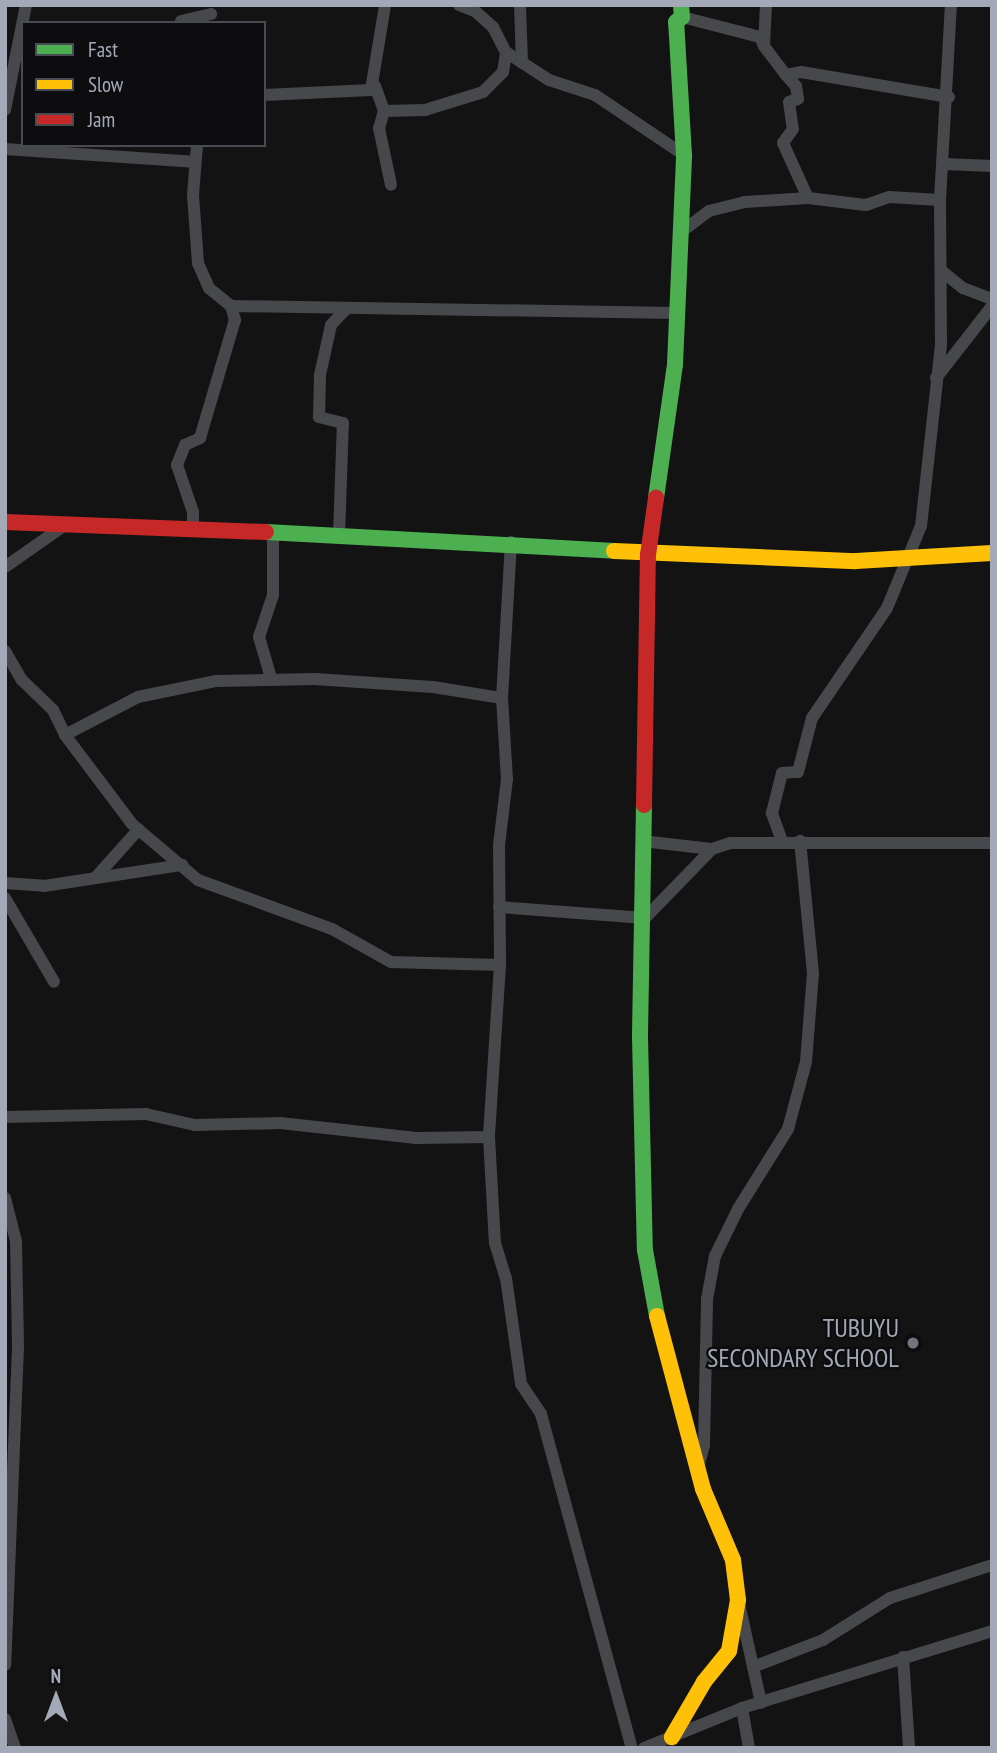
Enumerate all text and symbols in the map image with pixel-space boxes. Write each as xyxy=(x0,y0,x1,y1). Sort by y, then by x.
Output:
legend xyxy=(21,21,266,147)
text: Fast xyxy=(88,36,118,63)
text: Slow xyxy=(88,71,123,98)
text: Jam xyxy=(88,106,115,133)
place label: TUBUYU SECONDARY SCHOOL xyxy=(707,1312,899,1374)
marker: TUBUYU SECONDARY SCHOOL xyxy=(905,1335,921,1351)
north arrow xyxy=(21,1662,91,1732)
text: N xyxy=(51,1664,61,1688)

